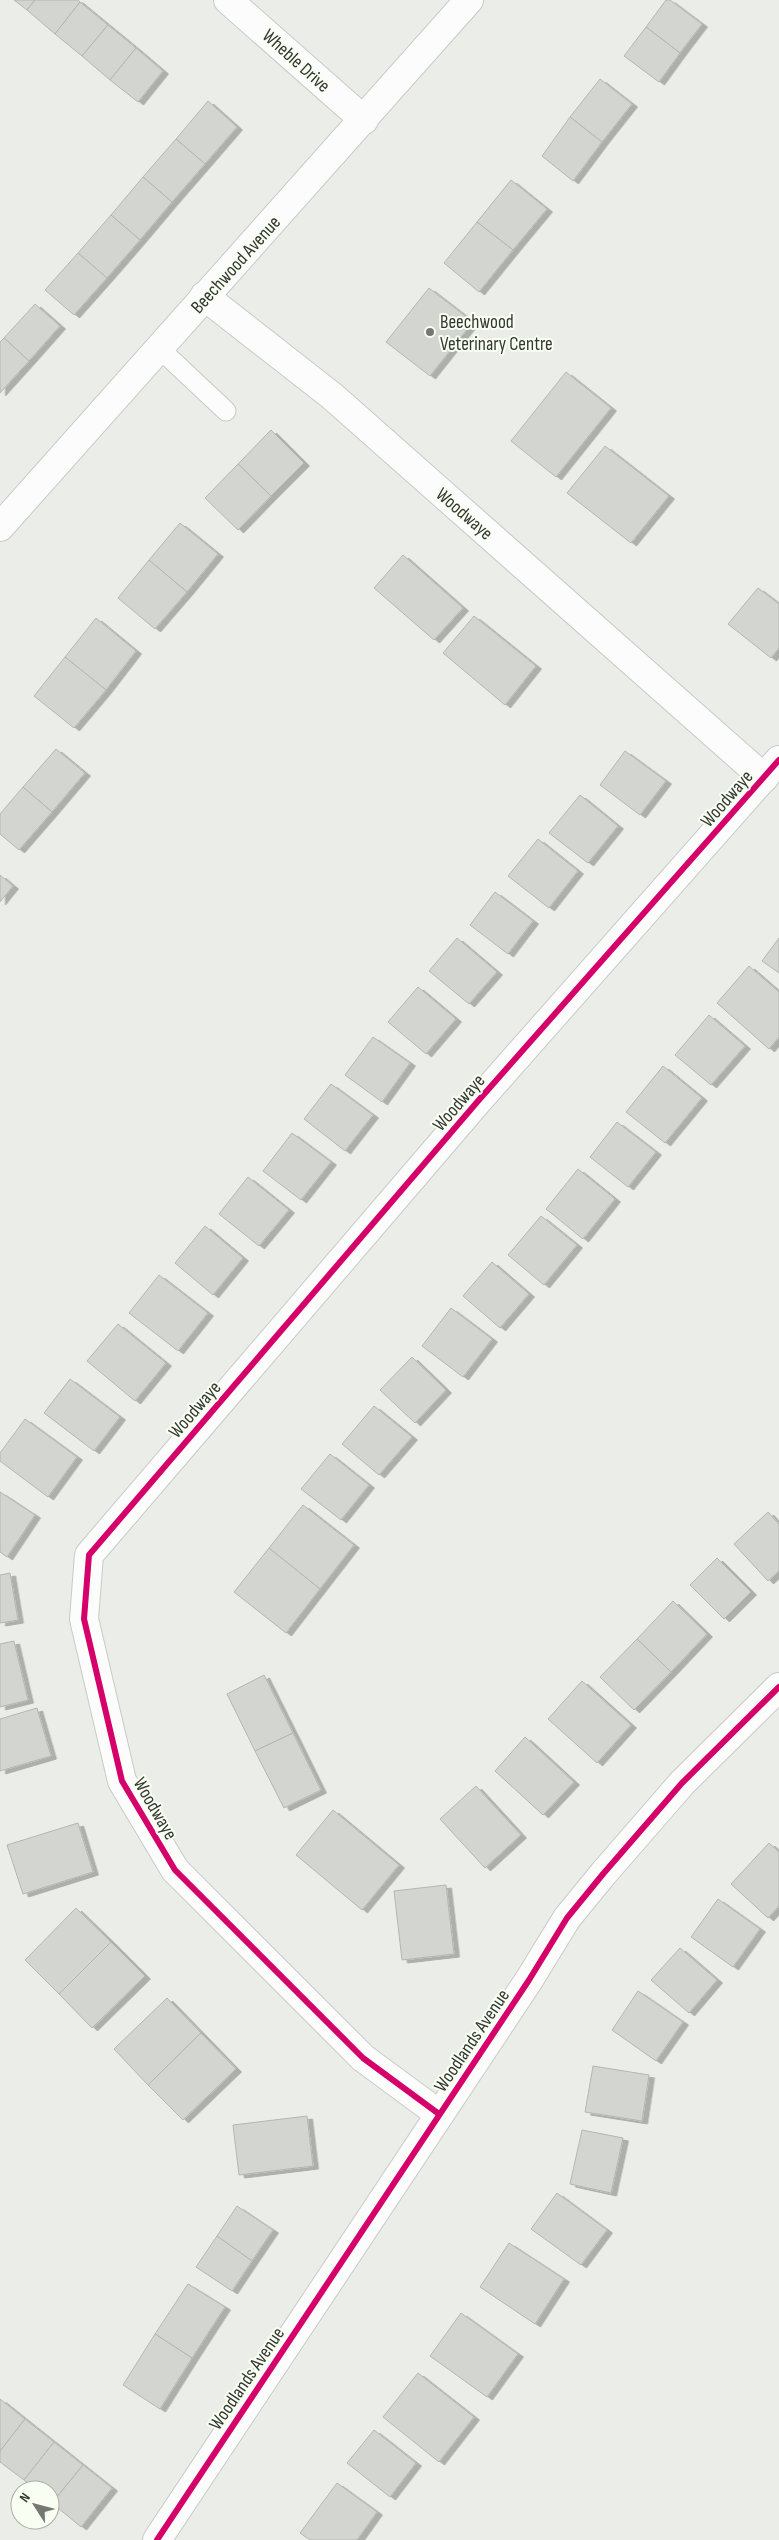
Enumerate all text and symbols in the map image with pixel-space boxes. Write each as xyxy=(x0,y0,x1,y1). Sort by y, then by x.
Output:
street label: Wheble Drive xyxy=(257,25,335,98)
street label: Beechwood Avenue xyxy=(186,212,286,318)
place label: Beechwood Veterinary Centre xyxy=(440,311,553,356)
marker: Beechwood Veterinary Centre xyxy=(424,326,436,338)
street label: Woodwaye xyxy=(431,483,497,545)
street label: Woodwaye xyxy=(696,766,758,832)
street label: Woodwaye xyxy=(428,1070,490,1136)
street label: Woodwaye xyxy=(164,1377,226,1443)
street label: Woodwaye xyxy=(128,1773,182,1844)
street label: Woodlands Avenue xyxy=(429,1985,515,2097)
street label: Woodlands Avenue xyxy=(204,2323,290,2435)
north arrow xyxy=(10,2480,60,2530)
text: N xyxy=(16,2490,34,2506)

